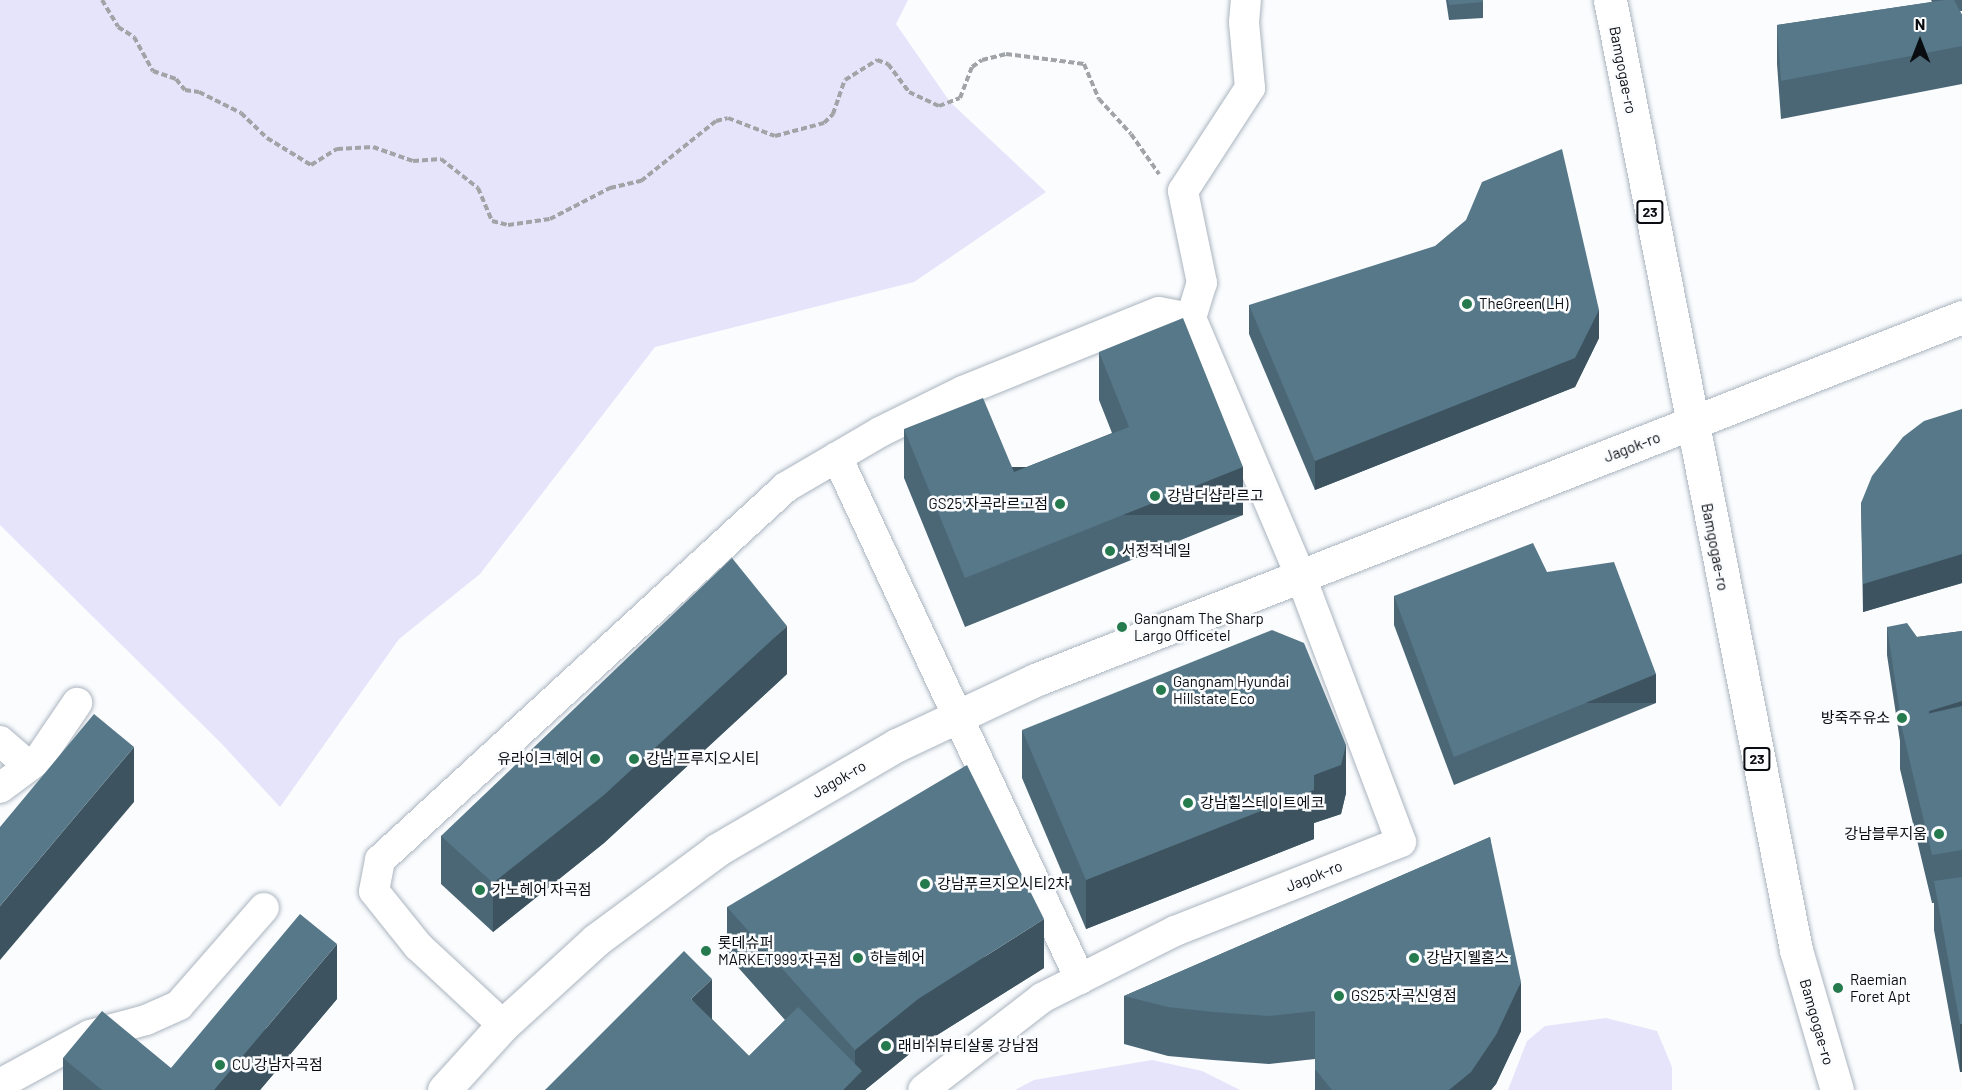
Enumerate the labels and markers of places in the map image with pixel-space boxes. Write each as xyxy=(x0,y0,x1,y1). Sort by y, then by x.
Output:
place label: TheGreen(LH) xyxy=(1479,295,1568,313)
marker: TheGreen(LH) xyxy=(1460,297,1474,311)
place label: 강남더샵라르고 xyxy=(1167,487,1264,505)
marker: 강남더샵라르고 xyxy=(1148,489,1162,503)
place label: GS25 자곡라르고점 xyxy=(928,495,1048,513)
marker: GS25 자곡라르고점 xyxy=(1053,497,1067,511)
place label: 서정적네일 xyxy=(1122,542,1191,560)
marker: 서정적네일 xyxy=(1103,544,1117,558)
place label: Gangnam The Sharp Largo Officetel xyxy=(1134,609,1264,644)
marker: Gangnam The Sharp Largo Officetel xyxy=(1115,620,1129,634)
place label: Gangnam Hyundai Hillstate Eco xyxy=(1173,672,1289,707)
marker: Gangnam Hyundai Hillstate Eco xyxy=(1154,683,1168,697)
place label: 방죽주유소 xyxy=(1821,709,1890,727)
marker: 방죽주유소 xyxy=(1895,711,1909,725)
place label: 유라이크 헤어 xyxy=(497,750,583,768)
place label: 강남 프루지오시티 xyxy=(646,750,759,768)
marker: 유라이크 헤어 xyxy=(588,752,602,766)
marker: 강남 프루지오시티 xyxy=(627,752,641,766)
place label: 강남힐스테이트에코 xyxy=(1200,794,1324,812)
marker: 강남힐스테이트에코 xyxy=(1181,796,1195,810)
place label: 강남블루지움 xyxy=(1844,825,1927,843)
marker: 강남블루지움 xyxy=(1932,827,1946,841)
place label: 강남푸르지오시티2차 xyxy=(937,875,1069,893)
marker: 강남푸르지오시티2차 xyxy=(918,877,932,891)
place label: 가노헤어 자곡점 xyxy=(492,881,592,899)
marker: 가노헤어 자곡점 xyxy=(473,883,487,897)
place label: 롯데슈퍼 MARKET999 자곡점 xyxy=(718,933,842,968)
marker: 롯데슈퍼 MARKET999 자곡점 xyxy=(699,944,713,958)
place label: 하늘헤어 xyxy=(870,949,925,967)
place label: 강남지웰홈스 xyxy=(1426,949,1509,967)
marker: 하늘헤어 xyxy=(851,951,865,965)
marker: 강남지웰홈스 xyxy=(1407,951,1421,965)
place label: Raemian Foret Apt xyxy=(1850,970,1911,1005)
marker: Raemian Foret Apt xyxy=(1831,981,1845,995)
place label: GS25 자곡신영점 xyxy=(1351,987,1457,1005)
marker: GS25 자곡신영점 xyxy=(1332,989,1346,1003)
place label: 래비쉬뷰티살롱 강남점 xyxy=(898,1037,1039,1055)
marker: 래비쉬뷰티살롱 강남점 xyxy=(879,1039,893,1053)
place label: CU 강남자곡점 xyxy=(232,1056,323,1074)
marker: CU 강남자곡점 xyxy=(213,1058,227,1072)

